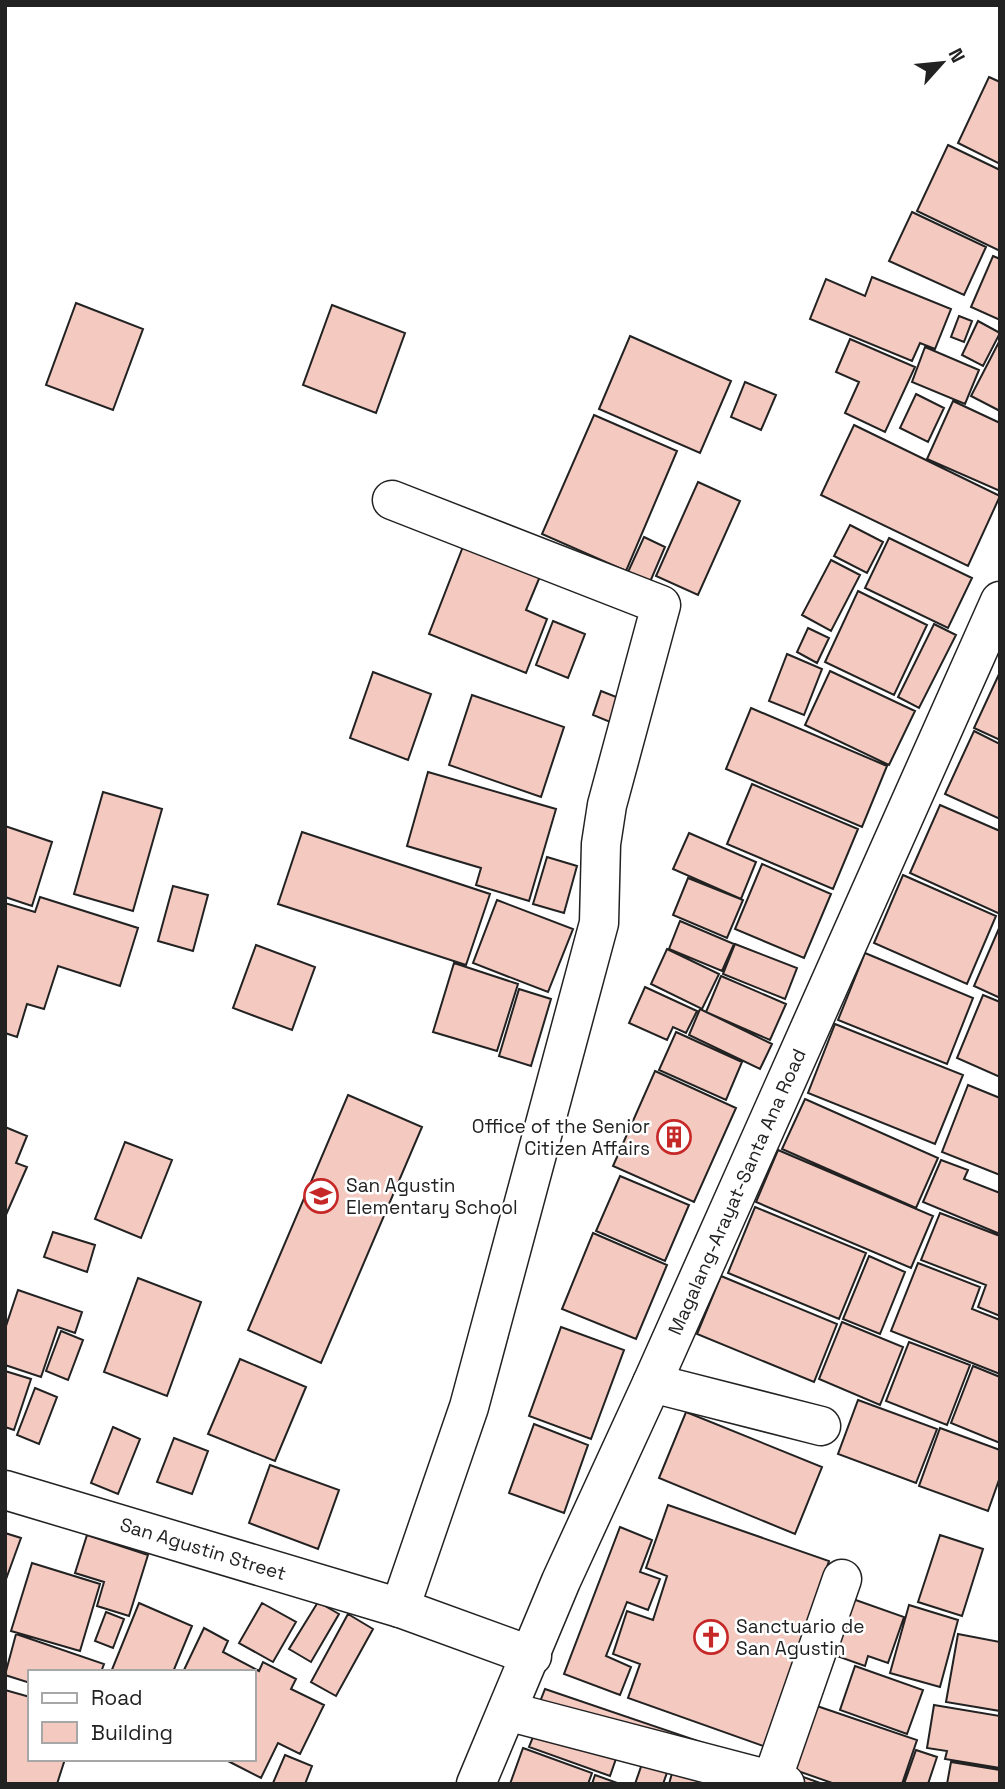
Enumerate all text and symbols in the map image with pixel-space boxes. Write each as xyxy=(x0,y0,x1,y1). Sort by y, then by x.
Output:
north arrow xyxy=(907,28,977,98)
text: N xyxy=(943,44,971,67)
street label: Magalang-Arayat-Santa Ana Road xyxy=(662,1045,812,1339)
place label: Office of the Senior Citizen Affairs xyxy=(472,1114,650,1161)
building icon: Office of the Senior Citizen Affairs xyxy=(655,1118,693,1156)
place label: San Agustin Elementary School xyxy=(346,1173,518,1220)
school or university icon: San Agustin Elementary School xyxy=(302,1177,340,1215)
street label: San Agustin Street xyxy=(117,1512,289,1586)
place label: Sanctuario de San Agustin xyxy=(736,1614,864,1661)
church icon: Sanctuario de San Agustin xyxy=(692,1618,730,1656)
legend xyxy=(28,1670,256,1761)
text: Road xyxy=(91,1684,143,1711)
text: Building xyxy=(91,1719,173,1746)

